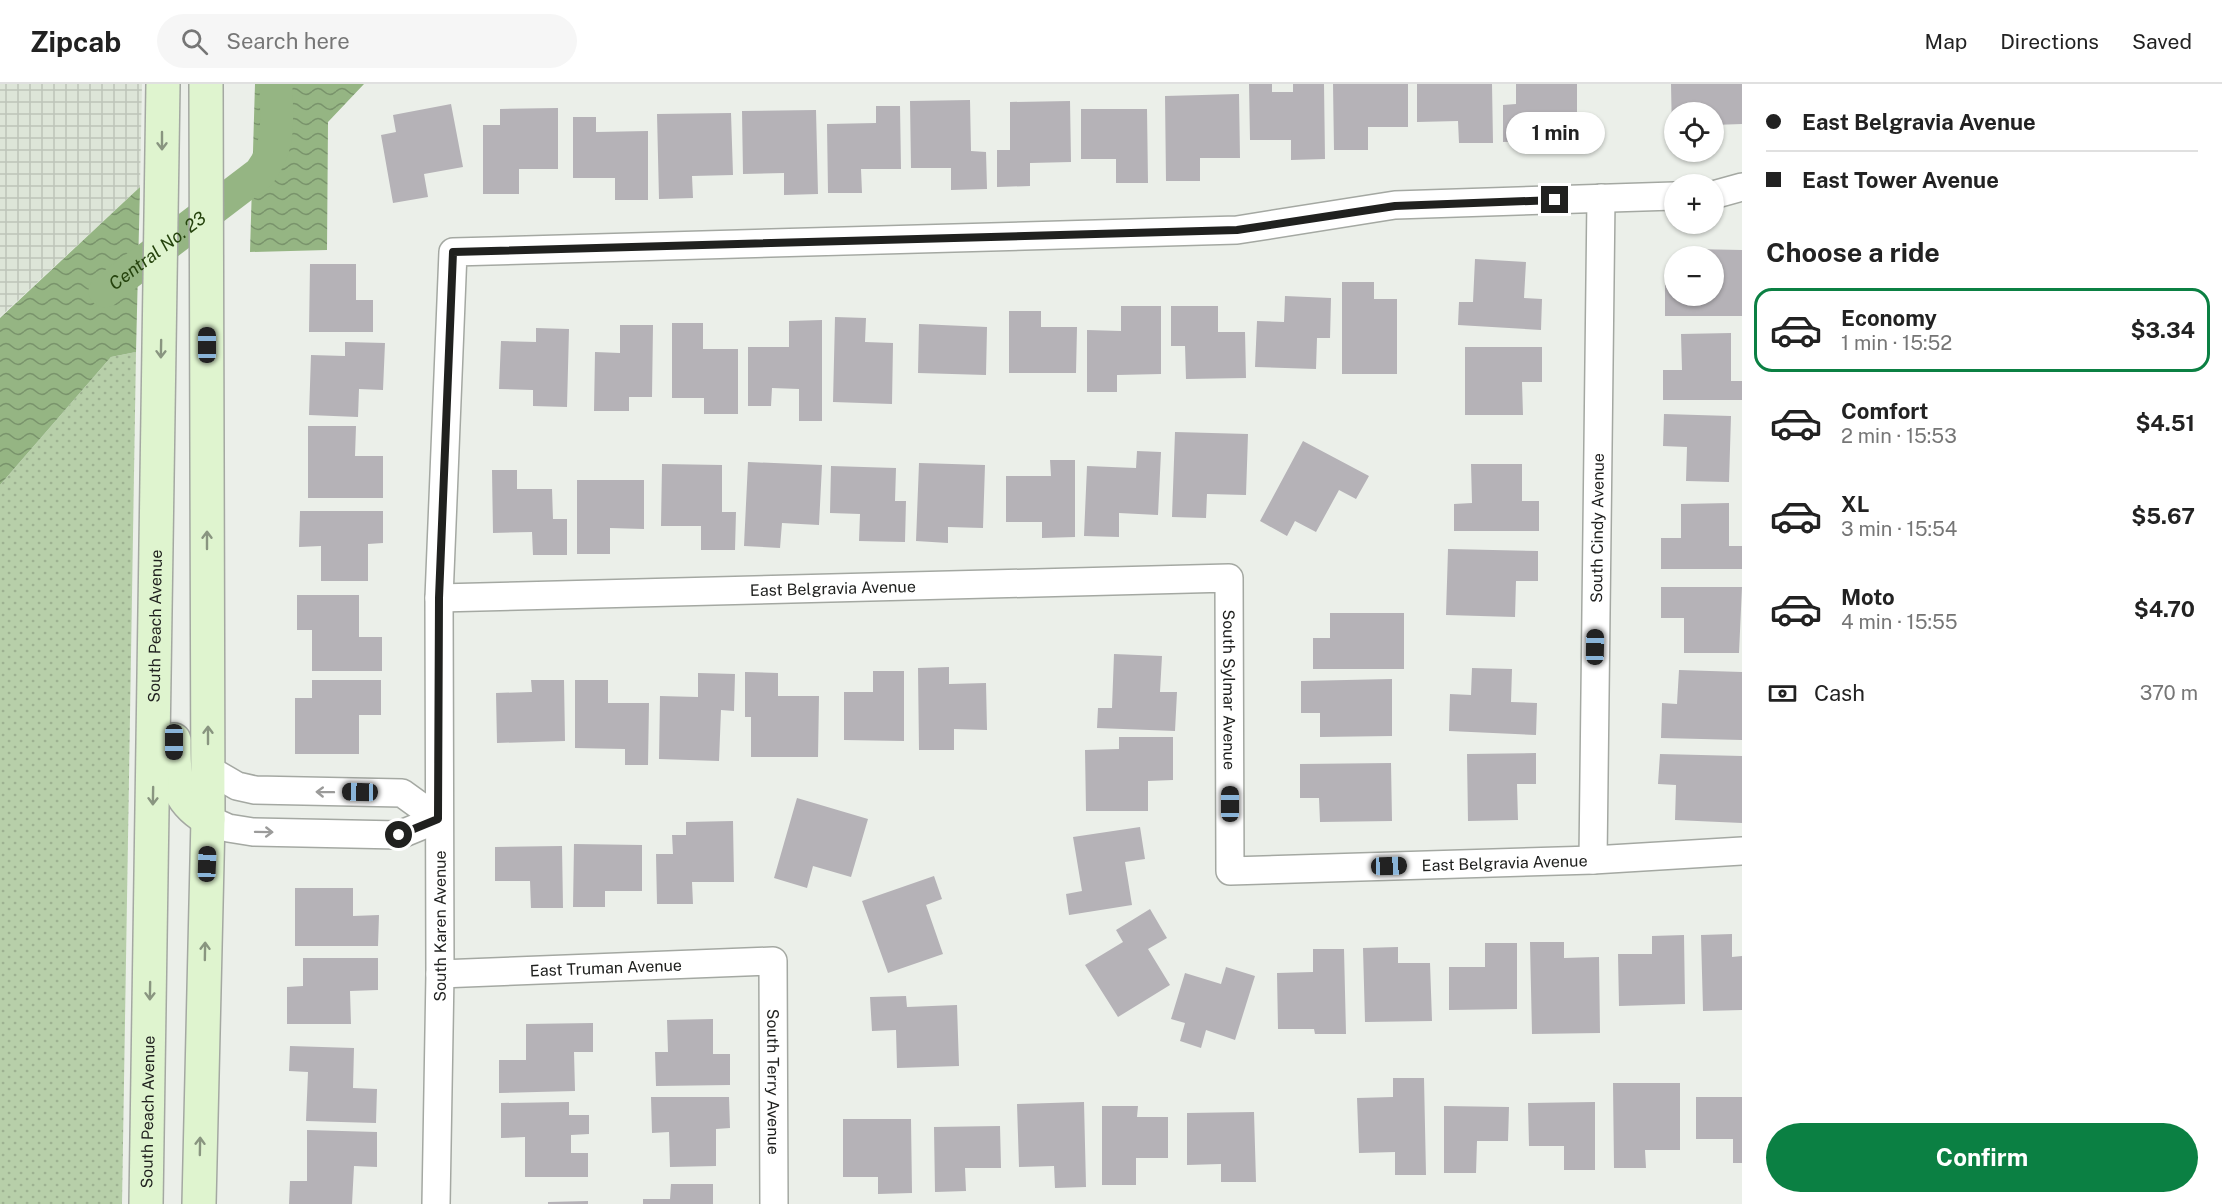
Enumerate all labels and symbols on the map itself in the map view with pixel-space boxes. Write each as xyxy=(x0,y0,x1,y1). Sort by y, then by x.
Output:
callout: 1 min xyxy=(1506,113,1604,155)
one-way arrow xyxy=(156,130,168,150)
route end xyxy=(1541,186,1568,213)
water label: Central No. 23 xyxy=(105,207,210,294)
car xyxy=(198,327,216,363)
one-way arrow xyxy=(155,338,166,358)
street label: South Cindy Avenue xyxy=(1587,453,1608,603)
one-way arrow xyxy=(201,530,213,550)
street label: South Peach Avenue xyxy=(145,549,166,703)
street label: East Belgravia Avenue xyxy=(750,577,916,600)
street label: South Sylmar Avenue xyxy=(1219,610,1239,770)
car xyxy=(1586,629,1604,665)
car xyxy=(165,724,183,760)
one-way arrow xyxy=(202,725,213,745)
car xyxy=(342,783,378,801)
one-way arrow xyxy=(148,785,159,805)
one-way arrow xyxy=(316,786,336,797)
car xyxy=(1221,786,1239,822)
route start xyxy=(385,821,412,848)
one-way arrow xyxy=(254,826,274,838)
car xyxy=(197,846,217,882)
street label: South Karen Avenue xyxy=(431,850,450,1002)
street label: East Belgravia Avenue xyxy=(1421,851,1588,875)
car xyxy=(1371,856,1407,876)
one-way arrow xyxy=(199,941,211,961)
street label: East Truman Avenue xyxy=(530,956,682,980)
one-way arrow xyxy=(144,980,156,1000)
street label: South Terry Avenue xyxy=(763,1009,783,1155)
street label: South Peach Avenue xyxy=(137,1035,159,1189)
one-way arrow xyxy=(195,1136,206,1156)

